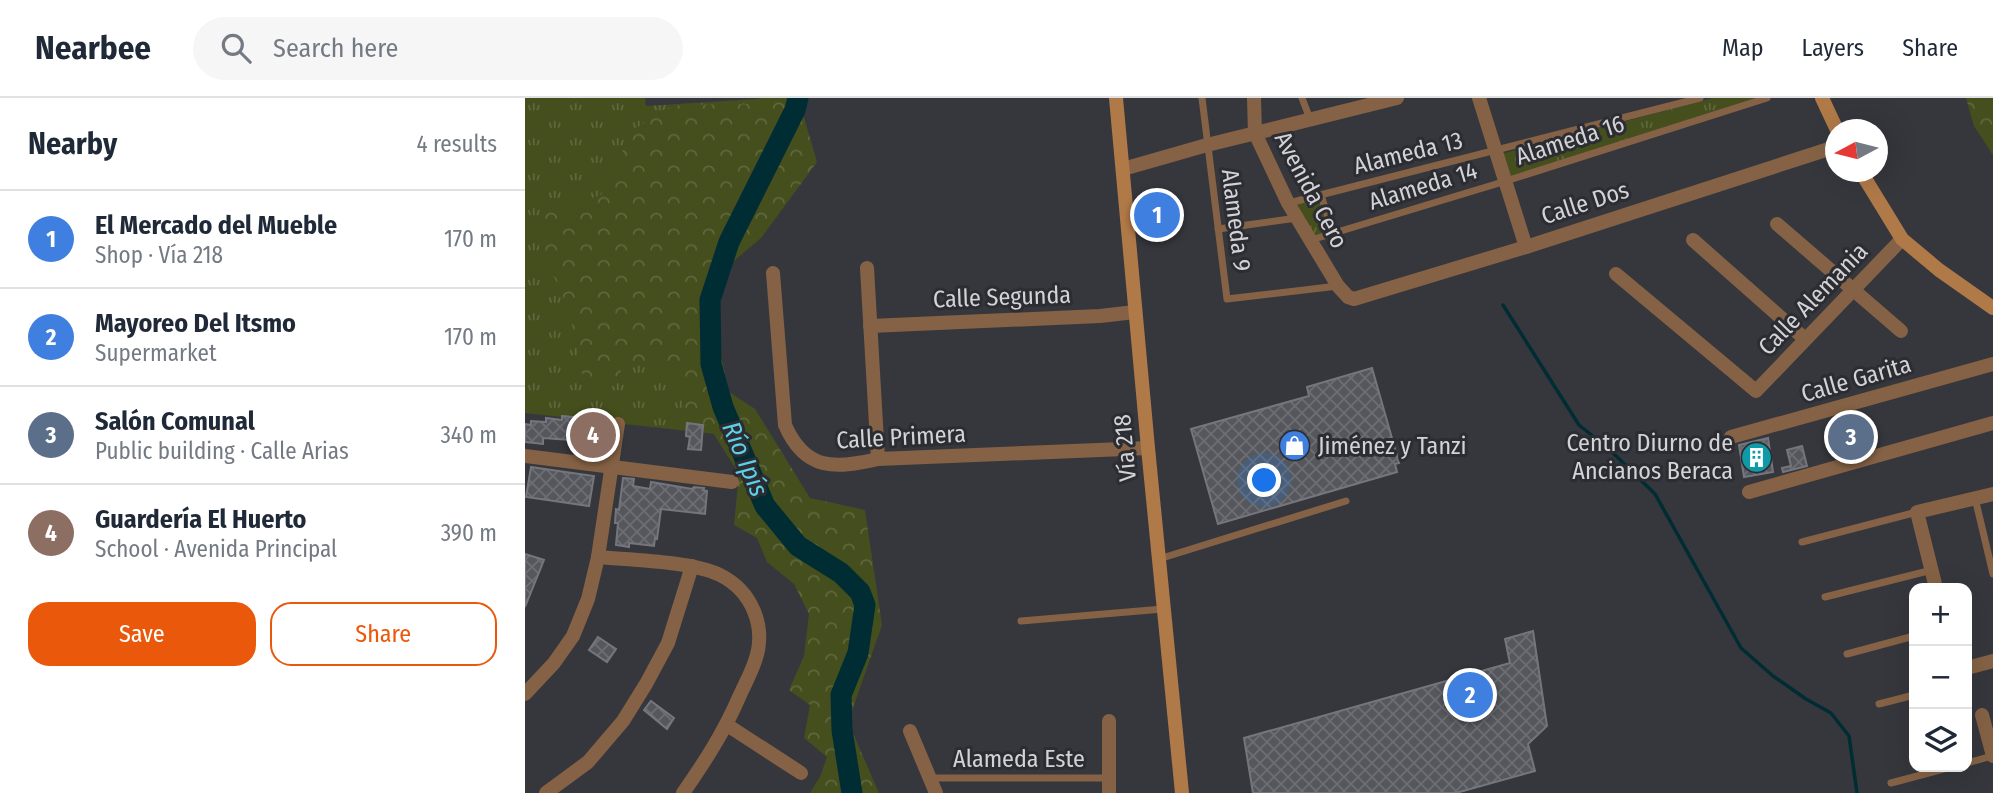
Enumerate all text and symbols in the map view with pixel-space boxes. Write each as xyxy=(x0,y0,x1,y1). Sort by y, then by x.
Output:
search box xyxy=(193,17,683,80)
text: Nearbee xyxy=(35,28,151,68)
icon: search xyxy=(217,29,255,67)
text: Search here xyxy=(273,33,398,64)
text: Map xyxy=(1722,34,1764,62)
text: Layers xyxy=(1802,34,1864,62)
text: Share xyxy=(1902,34,1958,62)
street label: Alameda 16 xyxy=(1512,109,1628,171)
north arrow xyxy=(1825,119,1888,182)
text: Nearby xyxy=(28,126,117,162)
street label: Alameda 13 xyxy=(1351,126,1465,180)
street label: Avenida Cero xyxy=(1269,127,1353,253)
text: 4 results xyxy=(416,130,497,158)
street label: Alameda 14 xyxy=(1365,156,1481,216)
street label: Alameda 9 xyxy=(1216,167,1256,273)
street label: Calle Dos xyxy=(1538,176,1632,230)
pin: 1 xyxy=(1134,189,1180,241)
text: El Mercado del Mueble xyxy=(95,210,337,241)
text: 1 xyxy=(46,225,56,253)
text: 170 m xyxy=(444,225,497,253)
street label: Calle Alemania xyxy=(1753,237,1873,361)
text: Shop · Vía 218 xyxy=(95,241,223,269)
street label: Calle Segunda xyxy=(932,281,1072,313)
text: Mayoreo Del Itsmo xyxy=(95,308,296,339)
text: 2 xyxy=(46,323,56,351)
text: 170 m xyxy=(444,323,497,351)
text: Supermarket xyxy=(95,339,216,367)
street label: Calle Garita xyxy=(1798,350,1914,408)
text: Salón Comunal xyxy=(95,406,255,437)
pin: 4 xyxy=(570,409,616,461)
pin: 3 xyxy=(1828,411,1874,463)
street label: Vía 218 xyxy=(1108,413,1142,483)
water label: Río Ipís xyxy=(715,417,775,501)
street label: Calle Primera xyxy=(835,420,967,454)
text: 3 xyxy=(46,421,56,449)
text: 340 m xyxy=(441,421,497,449)
shop icon: Jiménez y Tanzi xyxy=(1278,429,1312,463)
place label: Centro Diurno de Ancianos Beraca xyxy=(1566,429,1733,485)
place label: Jiménez y Tanzi xyxy=(1318,432,1467,460)
text: Public building · Calle Arias xyxy=(95,437,349,465)
building icon: Centro Diurno de Ancianos Beraca xyxy=(1739,440,1773,474)
your location xyxy=(1247,463,1281,497)
text: Guardería El Huerto xyxy=(95,504,306,535)
text: 4 xyxy=(45,519,57,547)
text: 390 m xyxy=(441,519,497,547)
text: School · Avenida Principal xyxy=(95,535,337,563)
map controls xyxy=(1909,583,1972,772)
button: + xyxy=(1909,583,1972,646)
button: Save xyxy=(28,602,256,666)
button: Share xyxy=(270,602,497,666)
button: − xyxy=(1909,646,1972,709)
pin: 2 xyxy=(1447,669,1493,721)
button: layers xyxy=(1909,709,1972,772)
street label: Alameda Este xyxy=(953,745,1085,773)

